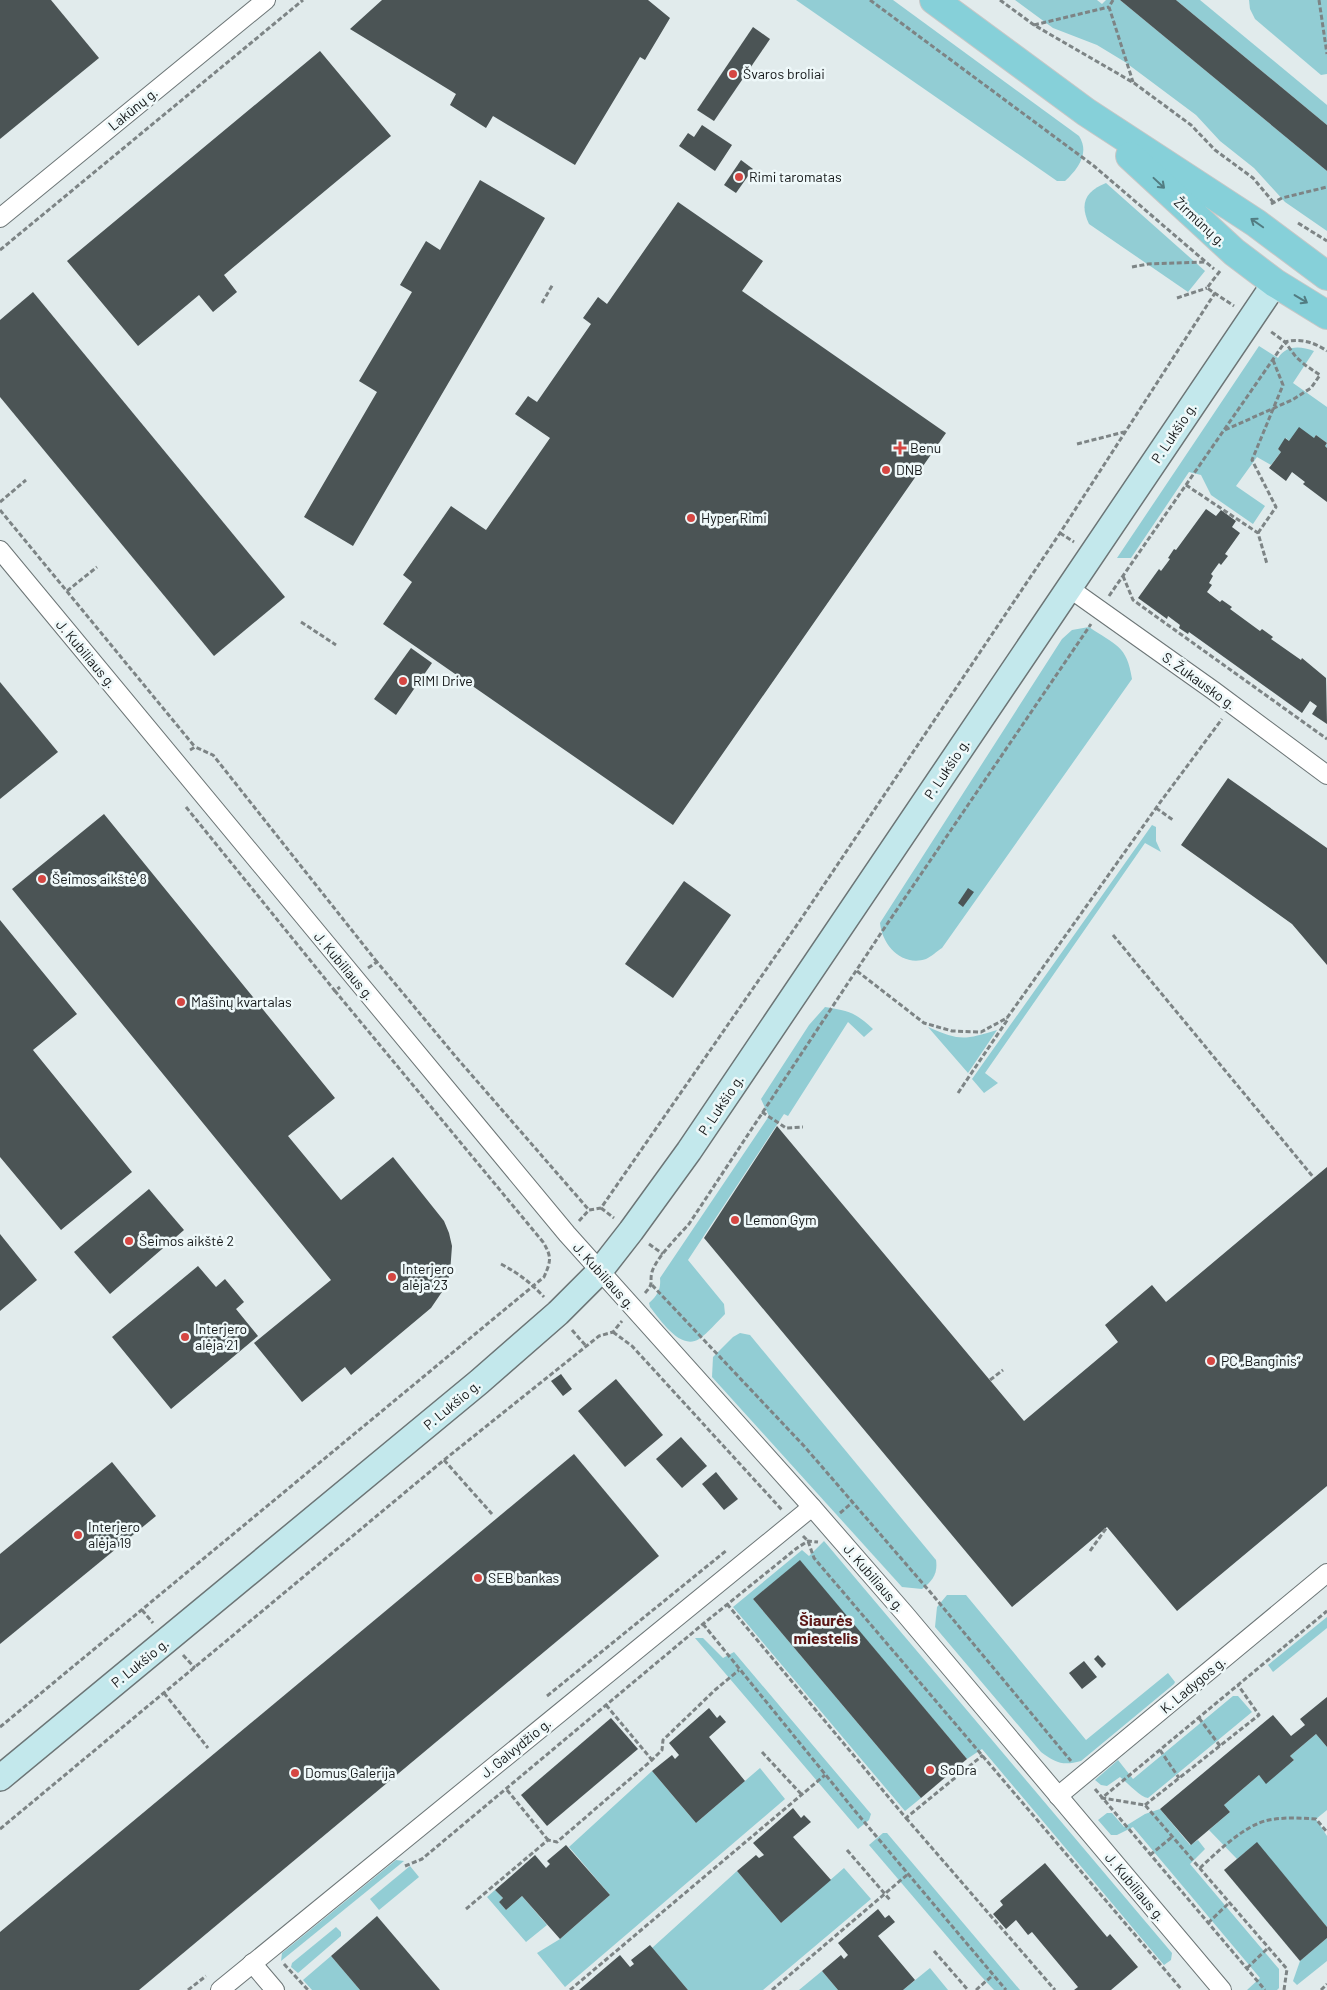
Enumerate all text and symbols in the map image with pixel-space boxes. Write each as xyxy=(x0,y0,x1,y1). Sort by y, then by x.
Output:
place label: Švaros broliai xyxy=(743,65,825,82)
marker: Švaros broliai xyxy=(727,68,739,80)
street label: Lakūnų g. xyxy=(104,83,161,134)
place label: Rimi taromatas xyxy=(749,168,842,185)
marker: Rimi taromatas xyxy=(733,171,745,183)
one-way arrow xyxy=(1152,177,1165,189)
street label: Žirmūnų g. xyxy=(1171,193,1230,250)
one-way arrow xyxy=(1250,218,1264,228)
one-way arrow xyxy=(1294,294,1308,305)
street label: P. Lukšio g. xyxy=(1147,399,1200,466)
place label: Benu xyxy=(910,439,941,456)
marker: Benu xyxy=(894,442,906,454)
place label: DNB xyxy=(896,461,923,478)
marker: DNB xyxy=(880,464,892,476)
place label: Hyper Rimi xyxy=(701,509,767,526)
marker: Hyper Rimi xyxy=(685,512,697,524)
street label: J. Kubiliaus g. xyxy=(53,616,120,691)
street label: S. Žukausko g. xyxy=(1159,648,1239,713)
place label: RIMI Drive xyxy=(413,672,473,689)
marker: RIMI Drive xyxy=(397,675,409,687)
street label: P. Lukšio g. xyxy=(920,735,973,802)
place label: Šeimos aikštė 8 xyxy=(52,870,147,887)
marker: Šeimos aikštė 8 xyxy=(36,873,48,885)
street label: J. Kubiliaus g. xyxy=(311,928,378,1003)
place label: Mašinų kvartalas xyxy=(191,993,292,1010)
marker: Mašinų kvartalas xyxy=(175,996,187,1008)
street label: P. Lukšio g. xyxy=(694,1071,747,1138)
place label: Lemon Gym xyxy=(745,1211,816,1228)
marker: Lemon Gym xyxy=(729,1214,741,1226)
place label: Šeimos aikštė 2 xyxy=(139,1232,234,1249)
marker: Šeimos aikštė 2 xyxy=(123,1235,135,1247)
street label: J. Kubiliaus g. xyxy=(570,1239,639,1313)
place label: Interjero alėja 23 xyxy=(402,1260,454,1293)
marker: Interjero alėja 23 xyxy=(386,1271,398,1283)
place label: Interjero alėja 21 xyxy=(195,1320,247,1353)
marker: Interjero alėja 21 xyxy=(179,1331,191,1343)
place label: PC „Banginis“ xyxy=(1221,1352,1301,1369)
marker: PC „Banginis“ xyxy=(1205,1355,1217,1367)
street label: P. Lukšio g. xyxy=(420,1376,484,1433)
place label: Interjero alėja 19 xyxy=(88,1518,140,1551)
marker: Interjero alėja 19 xyxy=(72,1529,84,1541)
street label: J. Kubiliaus g. xyxy=(840,1540,908,1615)
place label: SEB bankas xyxy=(488,1569,560,1586)
marker: SEB bankas xyxy=(472,1572,484,1584)
district label: Šiaurės miestelis xyxy=(794,1610,858,1647)
street label: P. Lukšio g. xyxy=(108,1634,172,1691)
street label: K. Ladygos g. xyxy=(1157,1652,1229,1717)
street label: J. Galvydžio g. xyxy=(477,1714,554,1781)
place label: SoDra xyxy=(940,1761,977,1778)
place label: Domus Galerija xyxy=(305,1764,395,1781)
marker: SoDra xyxy=(924,1764,936,1776)
marker: Domus Galerija xyxy=(289,1767,301,1779)
street label: J. Kubiliaus g. xyxy=(1102,1849,1169,1924)

